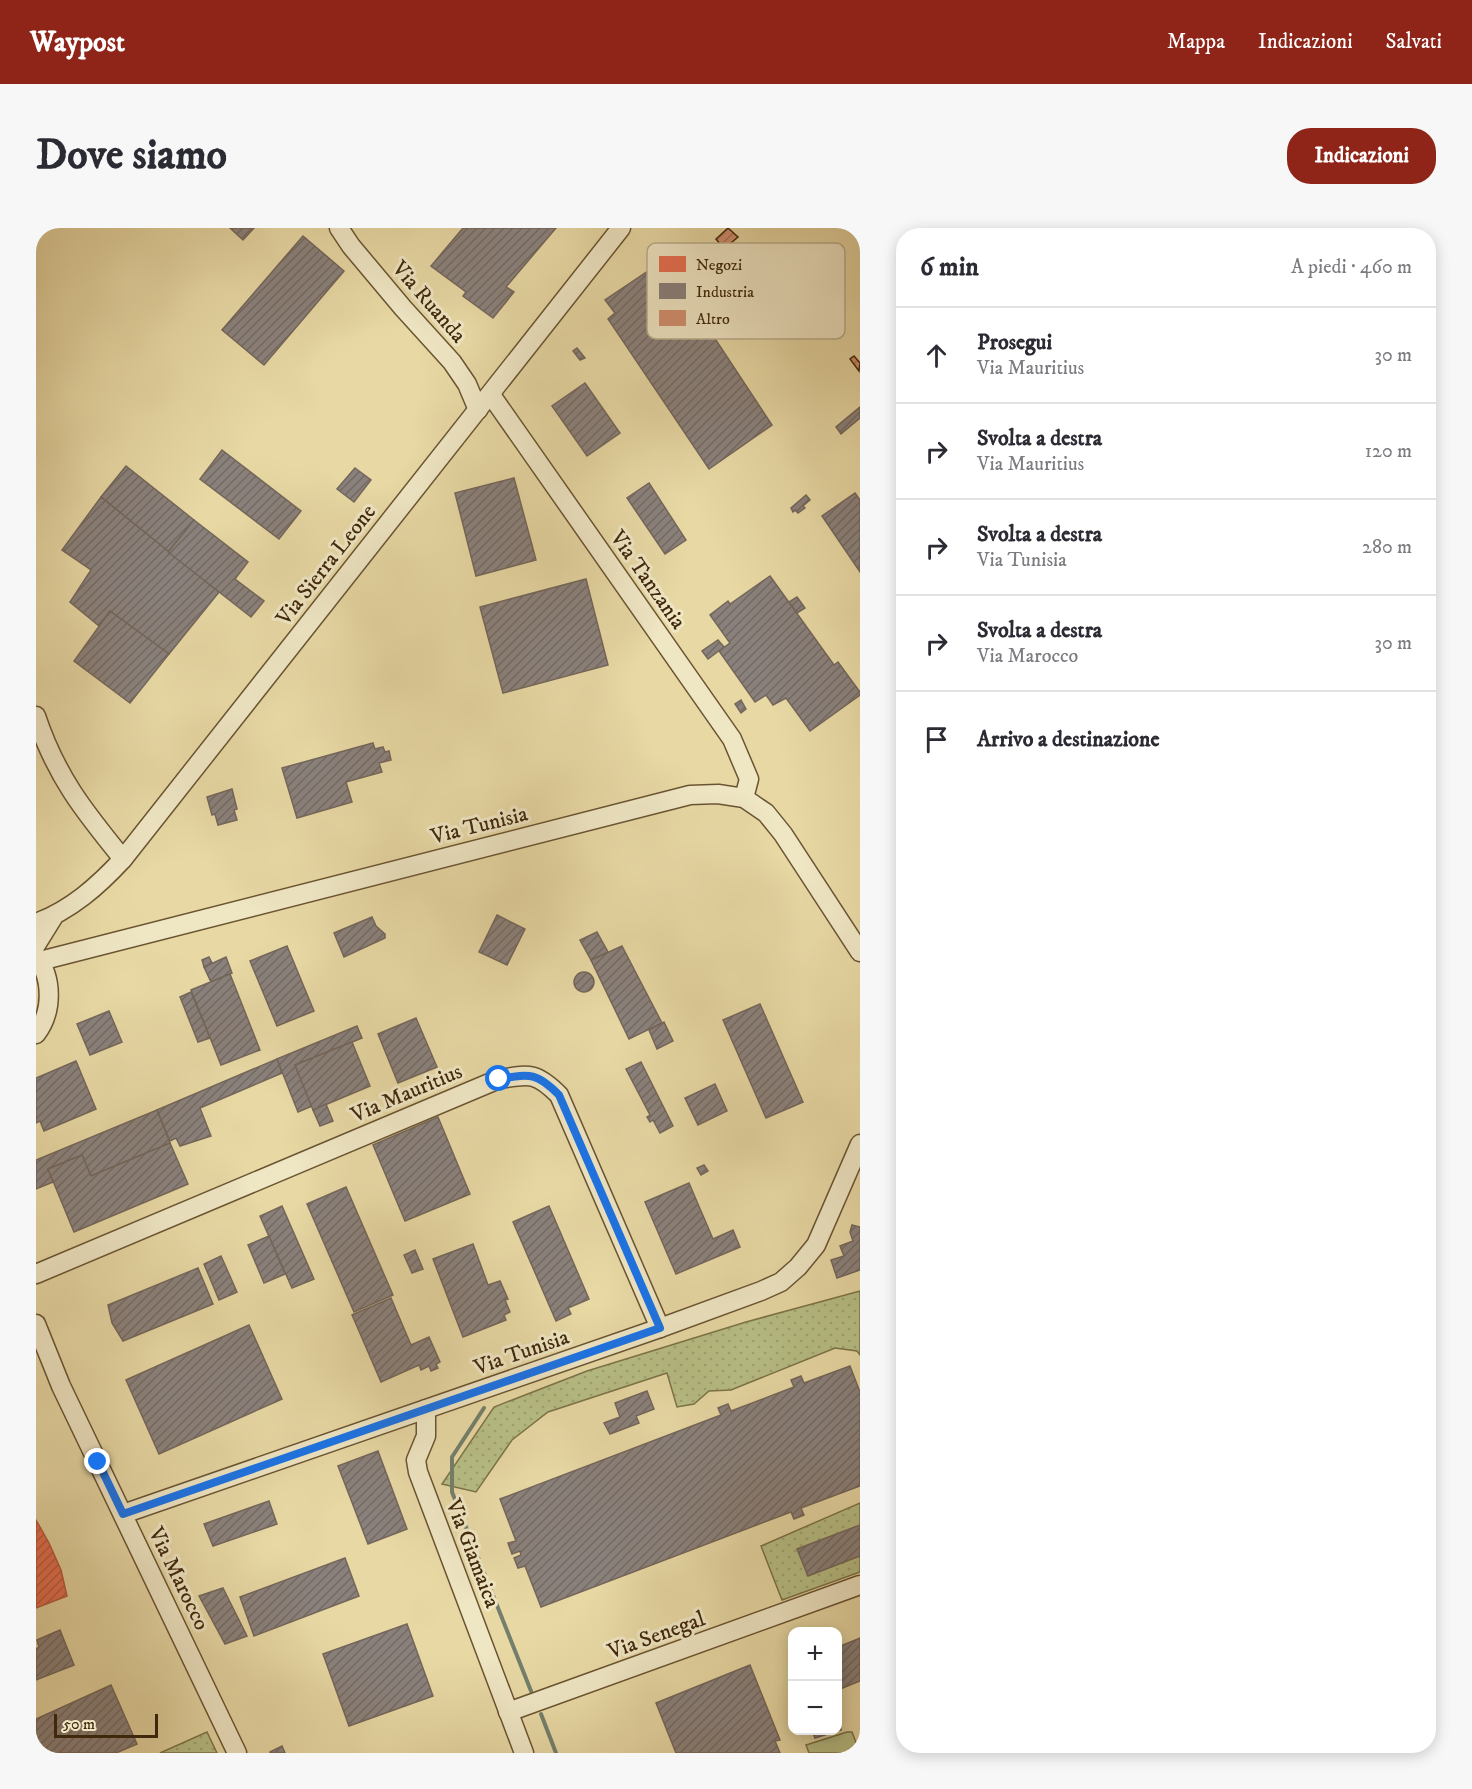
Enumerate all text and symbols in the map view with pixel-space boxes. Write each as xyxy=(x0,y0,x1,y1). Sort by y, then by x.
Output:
text: Waypost xyxy=(30,25,125,60)
text: Mappa xyxy=(1167,29,1225,55)
text: Indicazioni xyxy=(1258,29,1353,55)
text: Salvati xyxy=(1386,29,1442,55)
button: Indicazioni xyxy=(1287,128,1436,184)
text: Dove siamo xyxy=(36,130,227,182)
legend xyxy=(647,243,845,339)
text: 6 min xyxy=(920,251,979,284)
street label: Via Ruanda xyxy=(385,255,472,349)
text: Negozi xyxy=(696,255,742,275)
text: A piedi · 460 m xyxy=(1291,255,1412,280)
text: Industria xyxy=(696,282,754,302)
text: Altro xyxy=(696,309,730,329)
text: Prosegui xyxy=(977,329,1052,356)
icon: ahead xyxy=(920,339,953,372)
text: 30 m xyxy=(1374,343,1412,368)
text: Via Mauritius xyxy=(977,356,1084,381)
text: Svolta a destra xyxy=(977,425,1102,452)
icon: right xyxy=(920,435,953,468)
text: 120 m xyxy=(1365,439,1412,464)
text: Via Mauritius xyxy=(977,452,1084,477)
street label: Via Sierra Leone xyxy=(270,499,382,632)
text: Svolta a destra xyxy=(977,521,1102,548)
street label: Via Tanzania xyxy=(603,524,692,635)
icon: right xyxy=(920,531,953,564)
text: 280 m xyxy=(1362,535,1412,560)
text: Via Tunisia xyxy=(977,548,1067,573)
text: Svolta a destra xyxy=(977,617,1102,644)
icon: right xyxy=(920,627,953,660)
text: 30 m xyxy=(1374,631,1412,656)
text: Via Marocco xyxy=(977,644,1078,669)
icon: arrive xyxy=(920,723,953,756)
text: Arrivo a destinazione xyxy=(977,726,1160,753)
street label: Via Tunisia xyxy=(427,800,531,851)
street label: Via Mauritius xyxy=(346,1058,466,1129)
route start xyxy=(485,1065,511,1091)
street label: Via Tunisia xyxy=(469,1323,573,1382)
route end xyxy=(84,1448,110,1474)
street label: Via Giamaica xyxy=(439,1494,506,1612)
street label: Via Marocco xyxy=(142,1522,215,1635)
street label: Via Senegal xyxy=(603,1605,709,1666)
map controls xyxy=(788,1627,842,1735)
button: + xyxy=(788,1627,842,1681)
button: − xyxy=(788,1681,842,1735)
scale bar xyxy=(54,1711,158,1738)
text: 50 m xyxy=(63,1714,95,1734)

